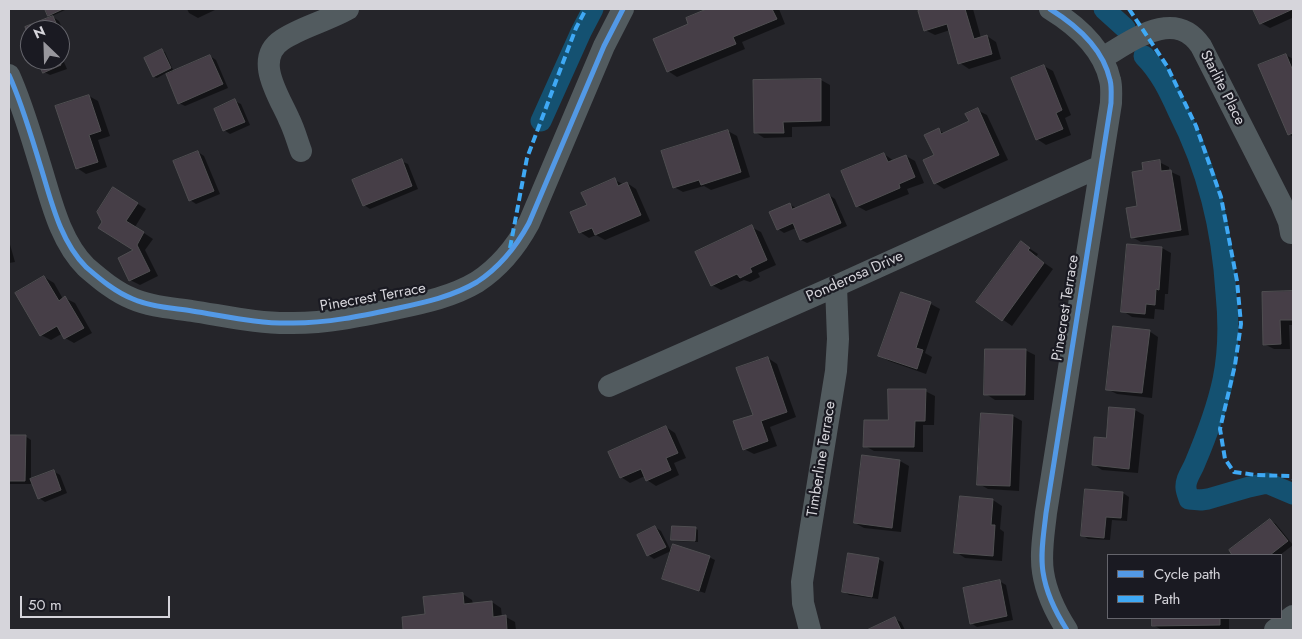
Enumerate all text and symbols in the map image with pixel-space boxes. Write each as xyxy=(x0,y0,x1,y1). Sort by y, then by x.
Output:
north arrow xyxy=(20,20,70,70)
text: N xyxy=(30,21,48,44)
street label: Starlite Place xyxy=(1196,48,1248,128)
street label: Ponderosa Drive xyxy=(804,248,906,306)
street label: Pinecrest Terrace xyxy=(1049,254,1083,362)
street label: Pinecrest Terrace xyxy=(319,280,427,316)
street label: Timberline Terrace xyxy=(804,400,840,518)
legend xyxy=(1107,554,1282,619)
text: Cycle path xyxy=(1154,563,1221,585)
scale bar xyxy=(22,586,172,618)
text: Path xyxy=(1154,588,1180,610)
text: 50 m xyxy=(28,594,62,616)

